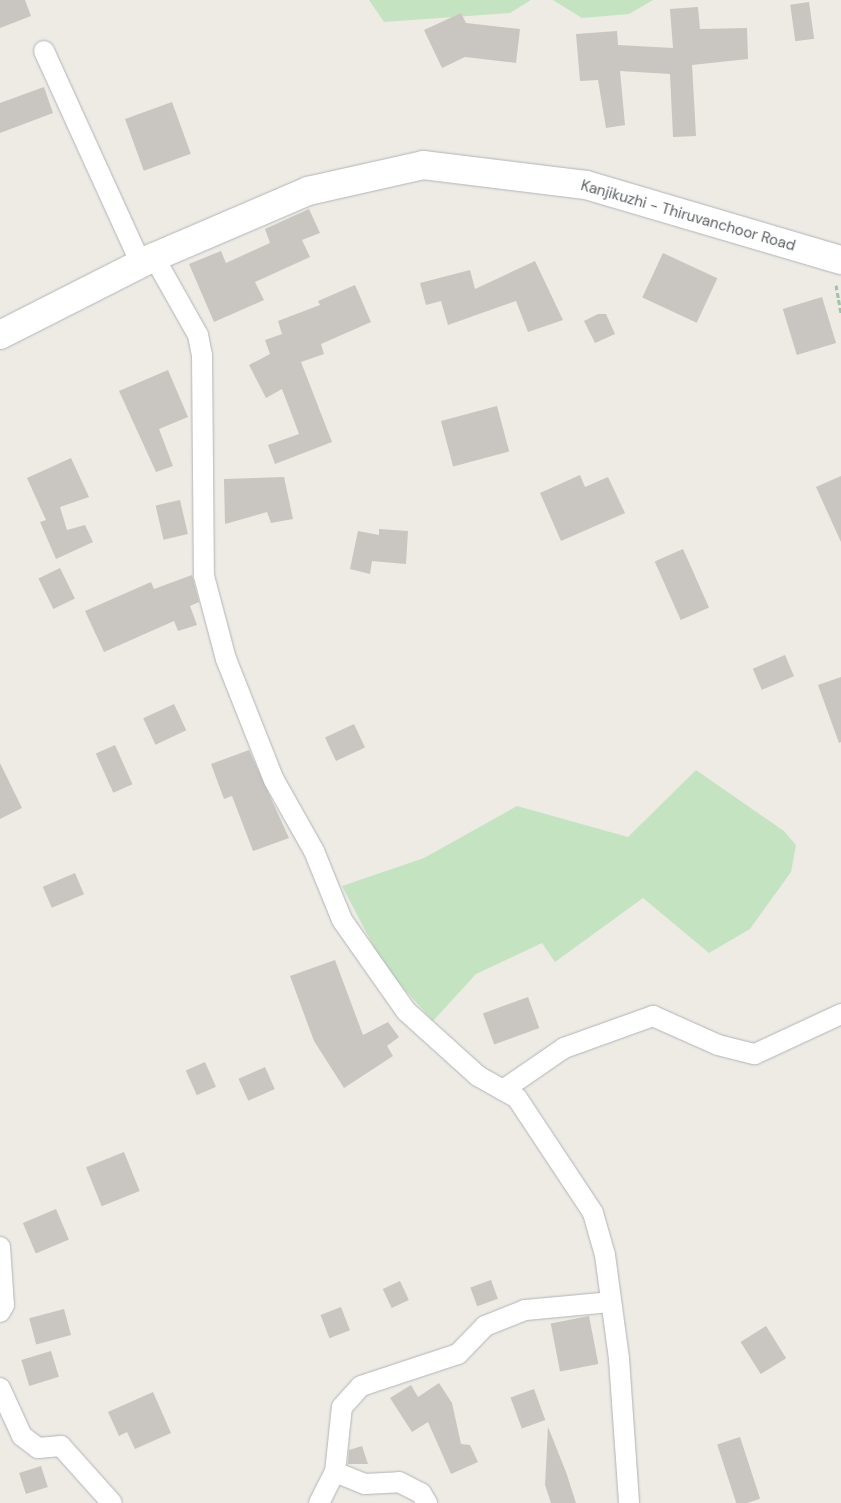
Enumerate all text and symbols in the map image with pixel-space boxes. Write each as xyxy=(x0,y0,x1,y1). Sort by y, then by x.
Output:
street label: Kanjikuzhi - Thiruvanchoor Road xyxy=(579,177,797,255)

